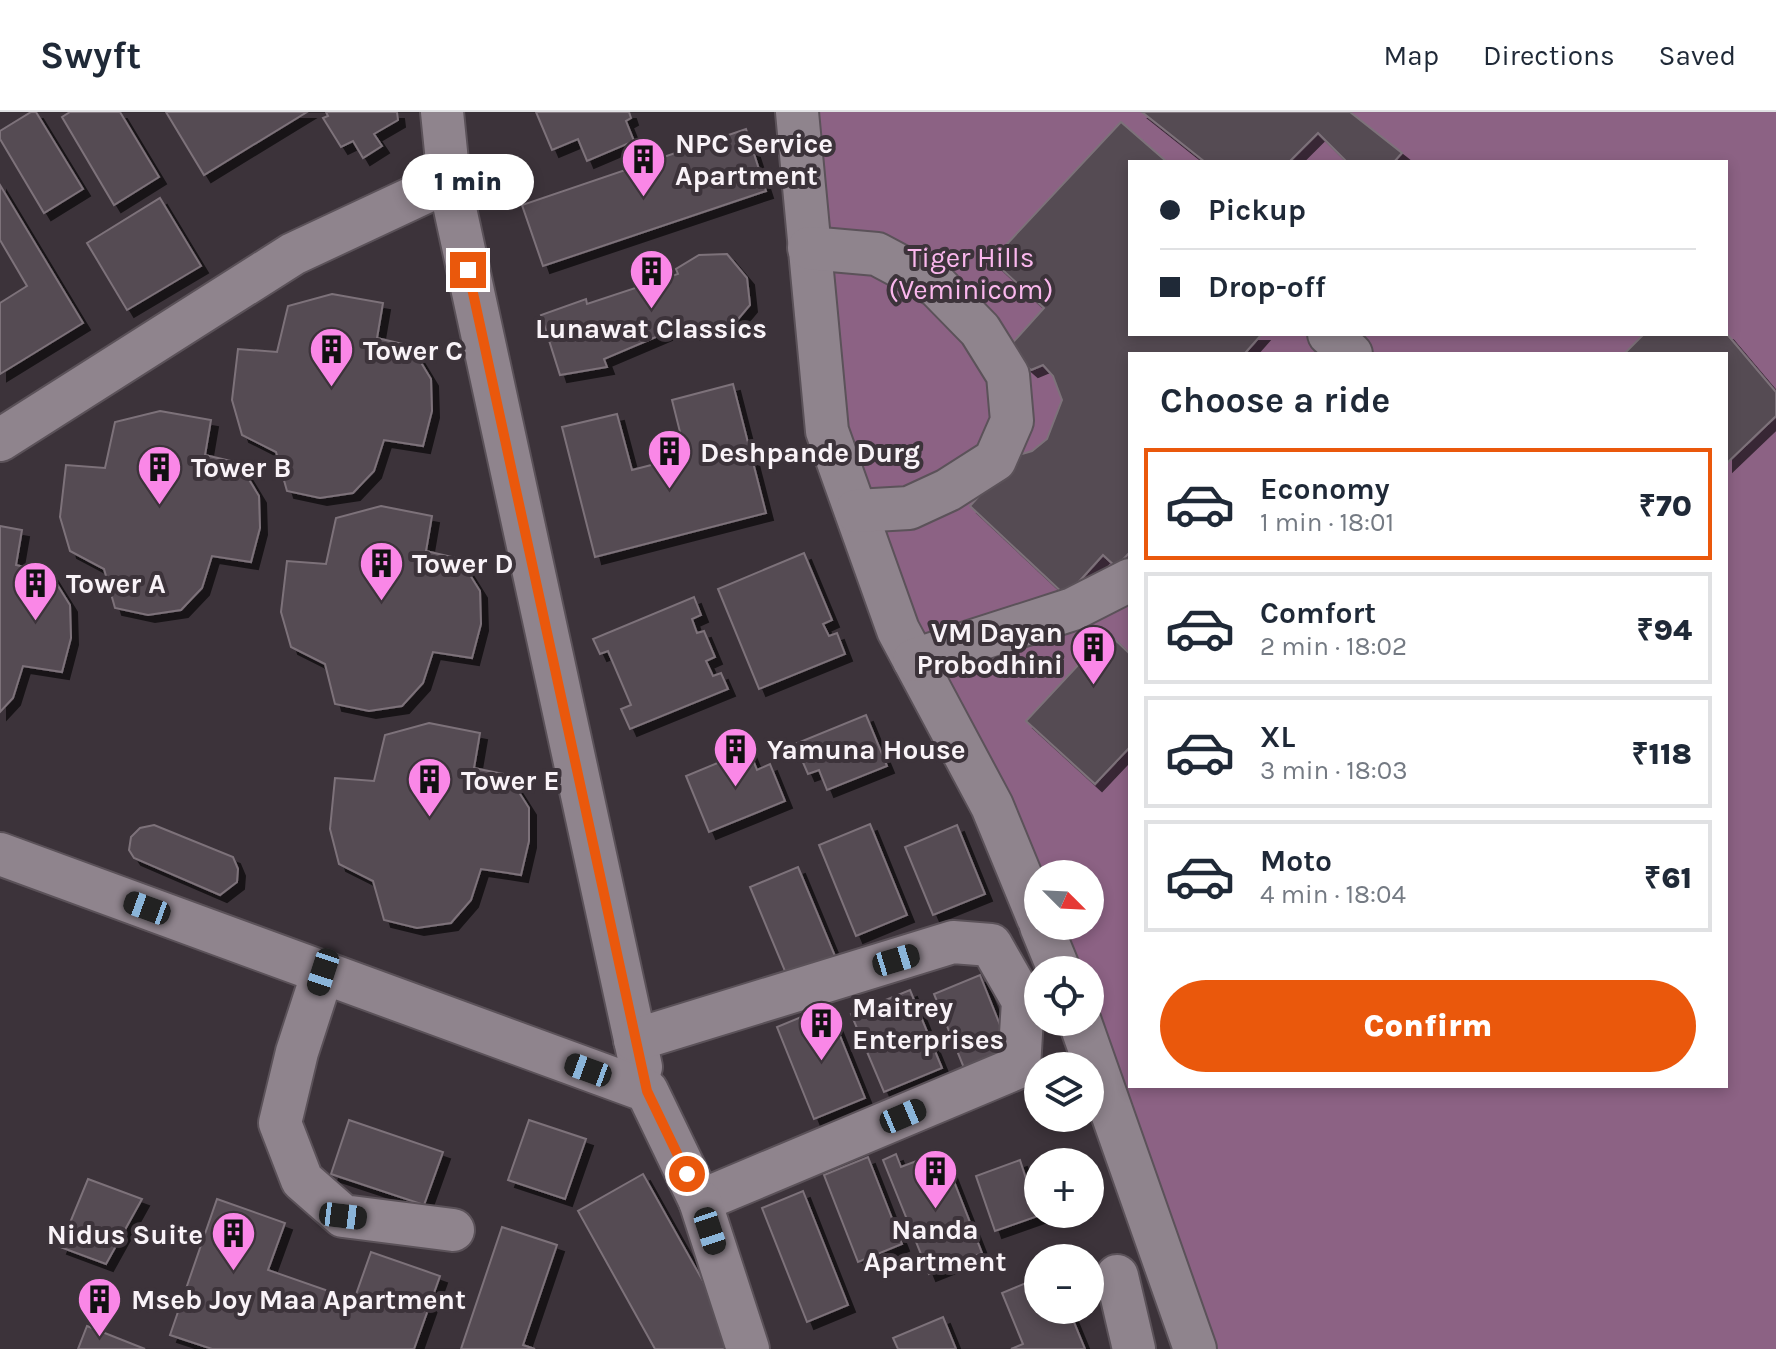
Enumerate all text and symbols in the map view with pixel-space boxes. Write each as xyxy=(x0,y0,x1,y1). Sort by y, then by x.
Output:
text: Swyft xyxy=(40,33,141,78)
text: Map xyxy=(1384,39,1439,72)
text: Directions xyxy=(1483,39,1615,72)
text: Saved xyxy=(1659,39,1736,72)
place label: NPC Service Apartment xyxy=(675,127,833,192)
building icon: NPC Service Apartment xyxy=(620,135,668,198)
callout: 1 min xyxy=(402,154,534,210)
text: 1 min xyxy=(434,166,502,197)
text: Pickup xyxy=(1208,192,1306,228)
park label: Tiger Hills (Veminicom) xyxy=(889,241,1053,306)
building icon: Lunawat Classics xyxy=(627,247,675,310)
route end xyxy=(450,252,486,288)
text: Drop-off xyxy=(1208,269,1326,305)
place label: Lunawat Classics xyxy=(535,312,767,345)
building icon: Tower C xyxy=(308,326,356,389)
place label: Tower C xyxy=(363,334,463,367)
text: Choose a ride xyxy=(1160,379,1390,421)
building icon: Deshpande Durg xyxy=(645,428,693,491)
place label: Deshpande Durg xyxy=(700,436,920,469)
building icon: Tower B xyxy=(136,443,184,506)
place label: Tower B xyxy=(191,451,291,484)
icon: car xyxy=(1164,468,1236,540)
text: Economy xyxy=(1260,471,1390,507)
text: ₹70 xyxy=(1639,488,1692,524)
text: 1 min · 18:01 xyxy=(1260,507,1394,538)
building icon: Tower D xyxy=(357,539,405,602)
place label: Tower D xyxy=(412,547,514,580)
building icon: Tower A xyxy=(11,559,59,622)
place label: Tower A xyxy=(66,567,166,600)
icon: car xyxy=(1164,592,1236,664)
text: Comfort xyxy=(1260,595,1376,631)
text: ₹94 xyxy=(1637,612,1692,648)
place label: VM Dayan Probodhini xyxy=(916,616,1063,681)
building icon: VM Dayan Probodhini xyxy=(1070,624,1118,687)
text: 2 min · 18:02 xyxy=(1260,631,1407,662)
icon: car xyxy=(1164,716,1236,788)
text: XL xyxy=(1260,719,1295,755)
building icon: Yamuna House xyxy=(712,725,760,788)
place label: Yamuna House xyxy=(767,733,966,766)
text: ₹118 xyxy=(1631,736,1692,772)
text: 3 min · 18:03 xyxy=(1260,755,1408,786)
building icon: Tower E xyxy=(406,756,454,819)
place label: Tower E xyxy=(461,764,560,797)
icon: car xyxy=(1164,840,1236,912)
text: Moto xyxy=(1260,843,1332,879)
north arrow xyxy=(1024,860,1104,940)
map controls xyxy=(1024,860,1104,1324)
text: ₹61 xyxy=(1644,860,1692,896)
text: 4 min · 18:04 xyxy=(1260,879,1406,910)
car xyxy=(120,889,174,927)
car xyxy=(870,942,922,978)
car xyxy=(304,945,342,999)
button: locate xyxy=(1024,956,1104,1036)
button: Confirm xyxy=(1160,980,1696,1072)
place label: Maitrey Enterprises xyxy=(852,991,1004,1056)
building icon: Maitrey Enterprises xyxy=(797,999,845,1062)
car xyxy=(561,1051,615,1089)
button: layers xyxy=(1024,1052,1104,1132)
car xyxy=(876,1096,930,1136)
building icon: Nanda Apartment xyxy=(911,1148,959,1211)
button: + xyxy=(1024,1148,1104,1228)
route start xyxy=(669,1156,705,1192)
car xyxy=(318,1201,368,1231)
car xyxy=(691,1204,729,1258)
building icon: Nidus Suite xyxy=(210,1210,258,1273)
place label: Nanda Apartment xyxy=(864,1213,1006,1278)
place label: Nidus Suite xyxy=(47,1218,203,1251)
button: − xyxy=(1024,1244,1104,1324)
building icon: Mseb Joy Maa Apartment xyxy=(76,1275,124,1338)
place label: Mseb Joy Maa Apartment xyxy=(131,1283,466,1316)

